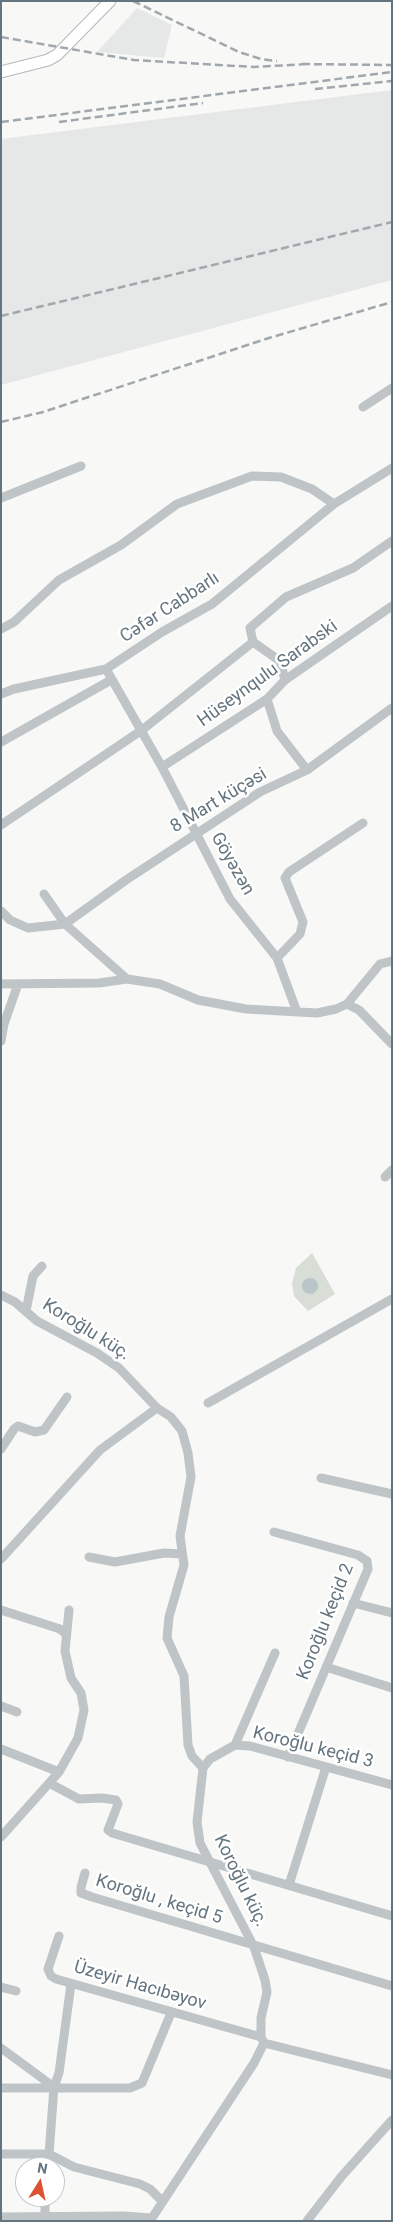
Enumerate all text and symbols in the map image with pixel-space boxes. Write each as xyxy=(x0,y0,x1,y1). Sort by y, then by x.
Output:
street label: Cəfər Cabbarlı xyxy=(116,568,224,648)
street label: Hüseynqulu Sarabski xyxy=(194,616,342,732)
street label: 8 Mart küçəsi xyxy=(167,764,271,838)
street label: Göyəzən xyxy=(205,829,259,899)
street label: Koroğlu küç. xyxy=(38,1294,134,1366)
street label: Koroğlu keçid 2 xyxy=(293,1561,359,1683)
street label: Koroğlu keçid 3 xyxy=(251,1723,375,1773)
street label: Koroğlu küç. xyxy=(208,1832,272,1930)
street label: Koroğlu , keçid 5 xyxy=(93,1870,225,1930)
street label: Üzeyir Hacıbəyov xyxy=(71,1957,209,2015)
north arrow xyxy=(15,2157,65,2207)
text: N xyxy=(36,2159,49,2177)

